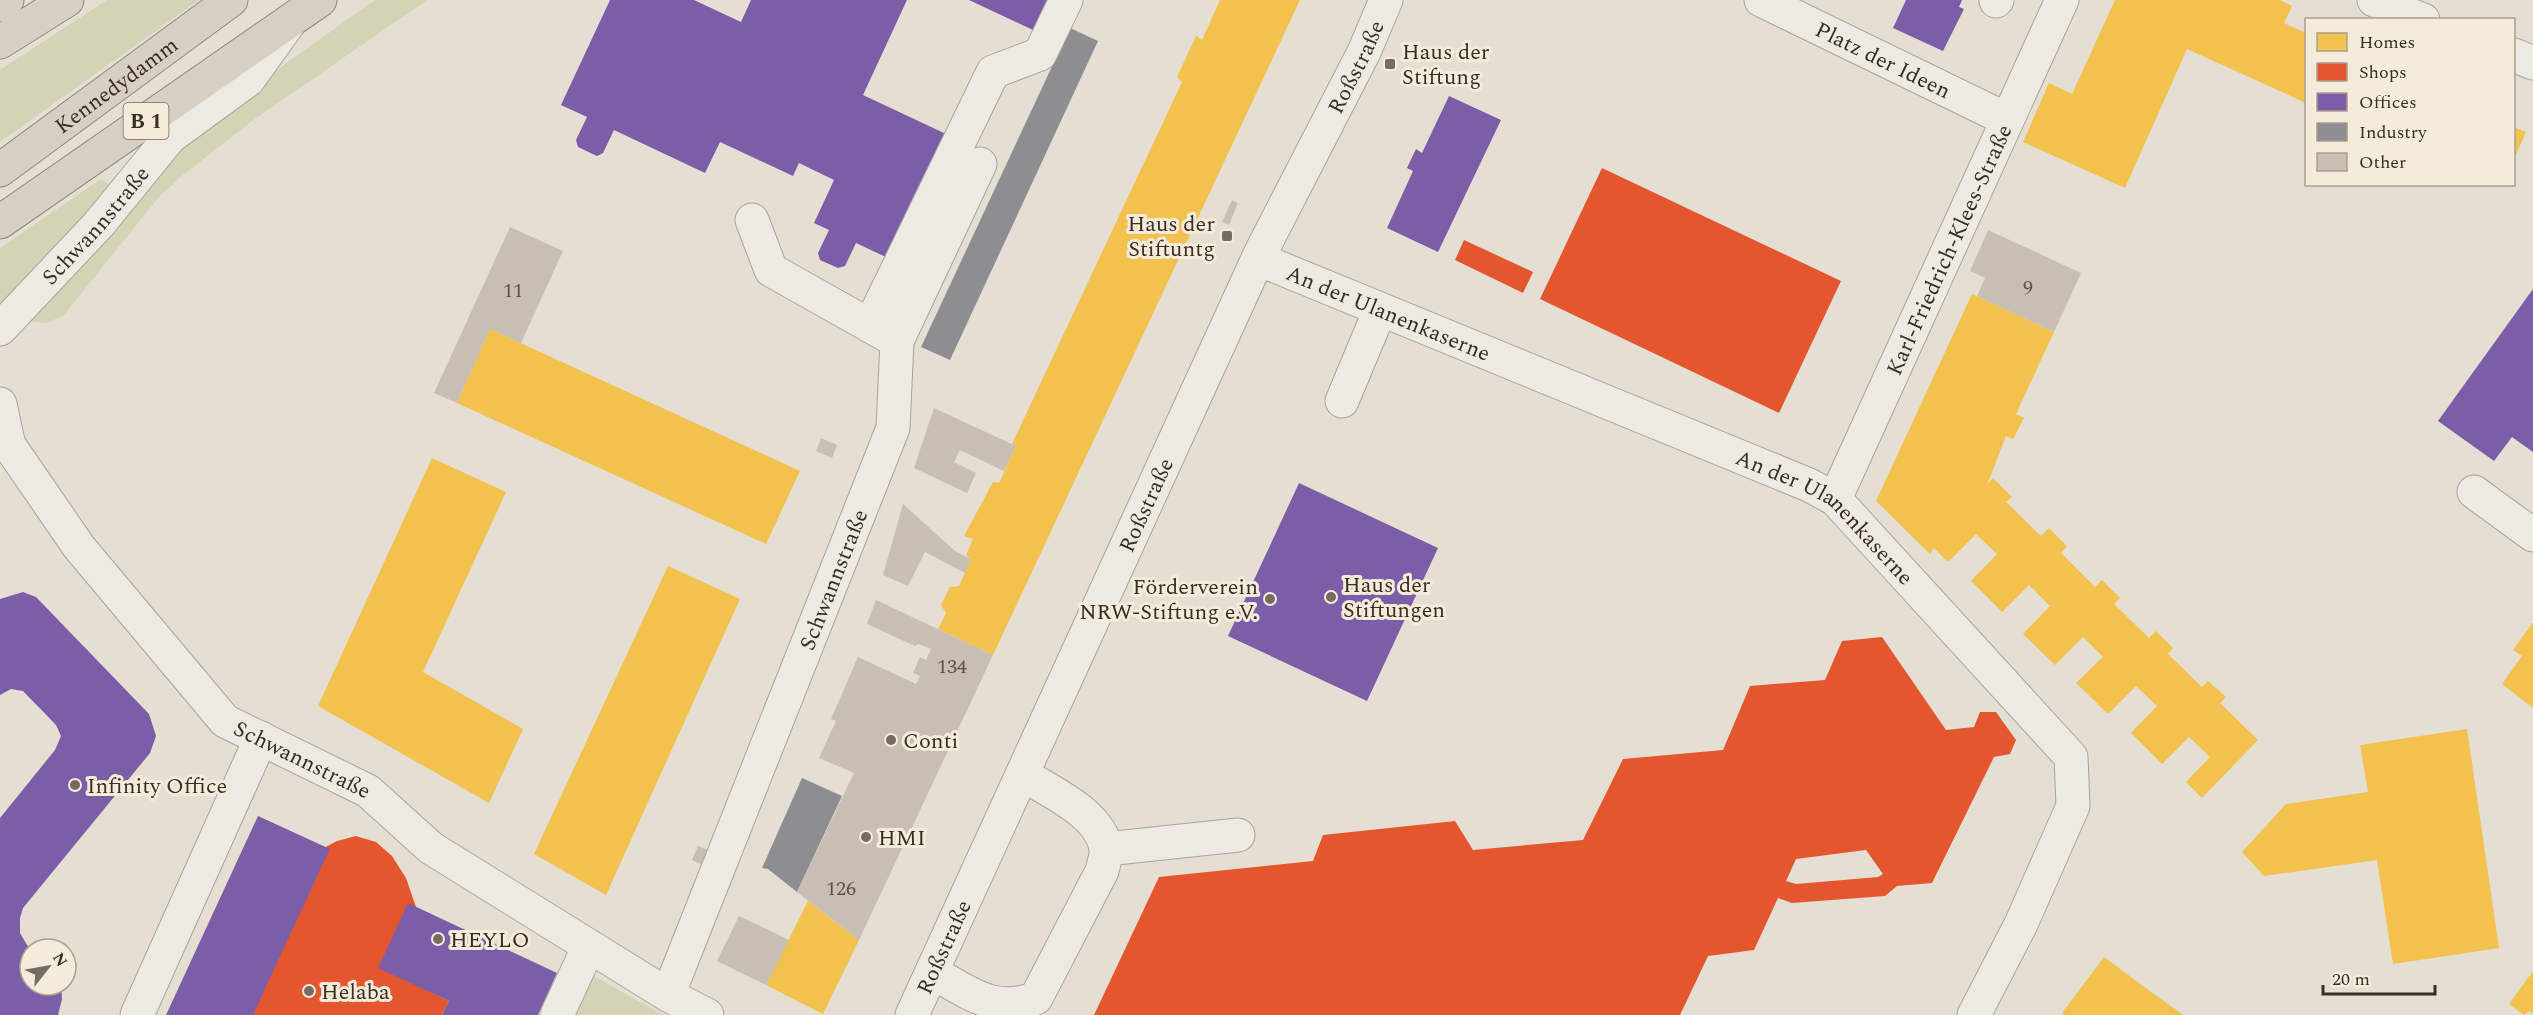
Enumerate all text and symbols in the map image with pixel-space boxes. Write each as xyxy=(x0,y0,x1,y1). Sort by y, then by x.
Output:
street label: Platz der Ideen xyxy=(1809,14,1956,108)
street label: Roßstraße xyxy=(1320,15,1394,120)
legend xyxy=(2305,18,2515,186)
street label: Kennedydamm xyxy=(48,29,186,142)
text: Homes xyxy=(2359,29,2415,56)
place label: Haus der Stiftung xyxy=(1402,36,1490,94)
marker: Haus der Stiftung xyxy=(1383,57,1397,71)
text: Shops xyxy=(2359,59,2407,86)
text: Offices xyxy=(2359,89,2417,116)
road number: B 1 xyxy=(124,103,168,139)
street label: Karl-Friedrich-Klees-Straße xyxy=(1878,119,2021,381)
text: Industry xyxy=(2359,119,2428,146)
text: Other xyxy=(2359,149,2406,176)
street label: Schwannstraße xyxy=(35,159,158,293)
place label: Haus der Stiftuntg xyxy=(1127,208,1215,266)
marker: Haus der Stiftuntg xyxy=(1220,229,1234,243)
street label: An der Ulanenkaserne xyxy=(1281,257,1495,371)
house number: 9 xyxy=(2023,273,2033,303)
house number: 11 xyxy=(503,276,523,306)
street label: An der Ulanenkaserne xyxy=(1730,442,1921,593)
street label: Roßstraße xyxy=(1111,453,1183,558)
street label: Schwannstraße xyxy=(791,505,877,656)
place label: Haus der Stiftungen xyxy=(1343,569,1445,627)
place label: Förderverein NRW-Stiftung e.V. xyxy=(1079,571,1258,629)
marker: Haus der Stiftungen xyxy=(1324,590,1338,604)
marker: Förderverein NRW-Stiftung e.V. xyxy=(1263,592,1277,606)
house number: 134 xyxy=(937,652,967,682)
street label: Schwannstraße xyxy=(228,713,376,808)
place label: Conti xyxy=(903,725,958,758)
marker: Conti xyxy=(884,733,898,747)
place label: Infinity Office xyxy=(87,770,227,803)
marker: Infinity Office xyxy=(68,778,82,792)
place label: HMI xyxy=(878,822,926,855)
marker: HMI xyxy=(859,830,873,844)
house number: 126 xyxy=(826,874,856,904)
street label: Roßstraße xyxy=(909,895,981,1000)
place label: HEYLO xyxy=(450,924,529,957)
marker: HEYLO xyxy=(431,932,445,946)
north arrow xyxy=(18,937,78,997)
text: N xyxy=(46,948,74,972)
scale bar xyxy=(2323,958,2436,996)
text: 20 m xyxy=(2332,966,2370,993)
place label: Helaba xyxy=(321,976,390,1009)
marker: Helaba xyxy=(302,984,316,998)

